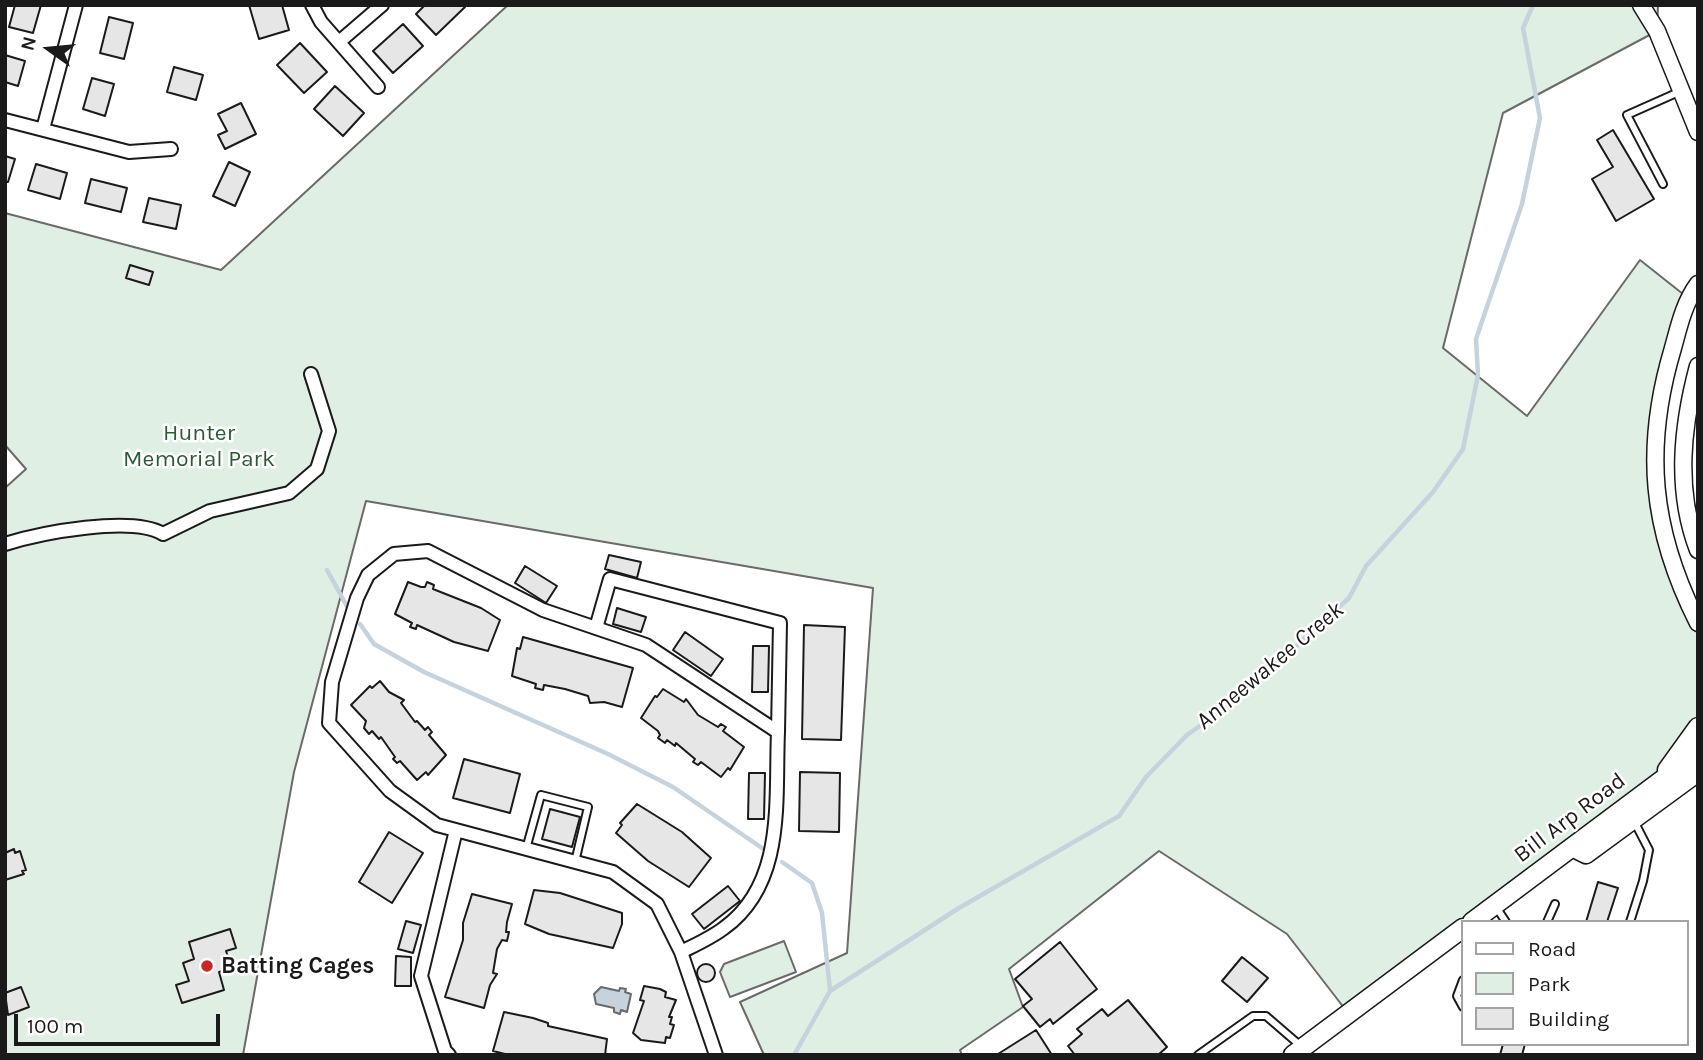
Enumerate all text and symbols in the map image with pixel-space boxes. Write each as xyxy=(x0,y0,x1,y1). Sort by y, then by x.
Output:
north arrow xyxy=(14,14,84,84)
text: N xyxy=(16,34,41,53)
park label: Hunter Memorial Park xyxy=(123,419,275,473)
water label: Anneewakee Creek xyxy=(1190,596,1350,736)
street label: Bill Arp Road xyxy=(1509,767,1631,869)
legend xyxy=(1462,920,1689,1046)
text: Road xyxy=(1528,937,1576,961)
place label: Batting Cages xyxy=(221,952,374,980)
marker: Batting Cages xyxy=(199,958,215,974)
text: Park xyxy=(1528,972,1571,996)
scale bar xyxy=(18,1000,224,1044)
text: Building xyxy=(1528,1007,1609,1031)
text: 100 m xyxy=(27,1014,84,1038)

